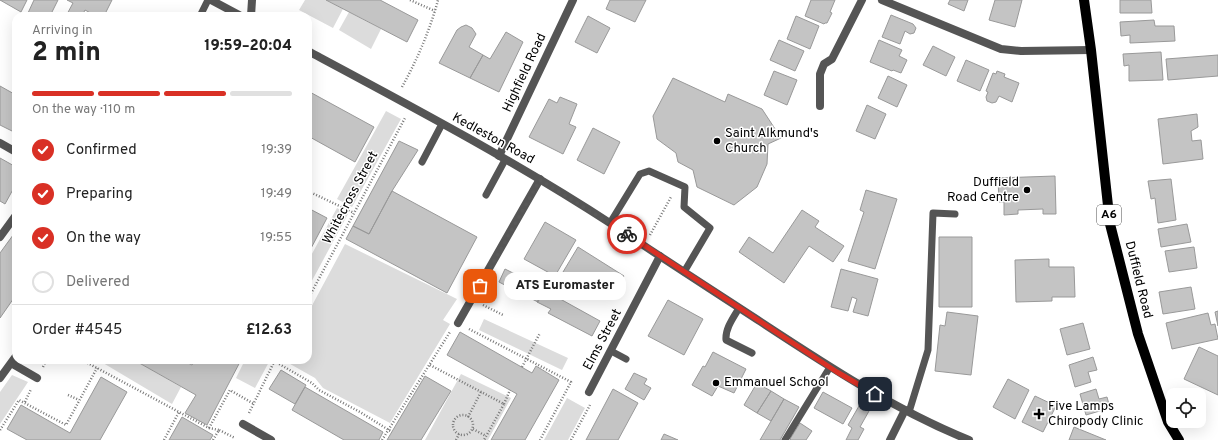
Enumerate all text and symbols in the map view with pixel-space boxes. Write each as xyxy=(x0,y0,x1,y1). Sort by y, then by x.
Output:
text: Arriving in xyxy=(32,23,93,39)
street label: Highfield Road xyxy=(500,31,550,115)
text: 2 min xyxy=(32,37,101,70)
text: 19:59–20:04 xyxy=(204,37,292,56)
text: On the way · 110 m xyxy=(32,102,135,118)
street label: Kedleston Road xyxy=(449,110,537,168)
place label: Saint Alkmund's Church xyxy=(725,126,819,157)
marker: Saint Alkmund's Church xyxy=(712,136,722,146)
icon: check xyxy=(32,139,54,161)
text: Confirmed xyxy=(66,141,137,160)
text: 19:39 xyxy=(261,142,292,158)
street label: Whitecross Street xyxy=(320,149,382,247)
place label: Duffield Road Centre xyxy=(947,175,1019,206)
icon: check xyxy=(32,183,54,205)
text: Preparing xyxy=(66,185,133,204)
marker: Duffield Road Centre xyxy=(1022,185,1032,195)
text: 19:49 xyxy=(261,186,292,202)
road number: A6 xyxy=(1097,205,1121,225)
courier xyxy=(607,214,647,254)
icon: bike xyxy=(616,223,638,245)
icon: check xyxy=(32,227,54,249)
text: On the way xyxy=(66,229,141,248)
text: 19:55 xyxy=(260,230,292,246)
street label: Duffield Road xyxy=(1121,240,1155,320)
pin xyxy=(463,269,497,303)
callout: ATS Euromaster xyxy=(504,272,626,300)
text: Delivered xyxy=(66,273,130,292)
icon: bag xyxy=(469,275,491,297)
text: ATS Euromaster xyxy=(516,278,614,294)
street label: Elms Street xyxy=(580,307,626,373)
text: Order #4545 xyxy=(32,321,122,340)
text: £12.63 xyxy=(246,321,292,340)
place label: Emmanuel School xyxy=(724,375,829,391)
pin xyxy=(858,377,892,411)
marker: Emmanuel School xyxy=(711,378,721,388)
icon: home xyxy=(864,383,886,405)
map controls xyxy=(1166,388,1206,428)
button: locate xyxy=(1166,388,1206,428)
place label: Five Lamps Chiropody Clinic xyxy=(1048,399,1143,430)
marker: Five Lamps Chiropody Clinic xyxy=(1033,408,1045,420)

